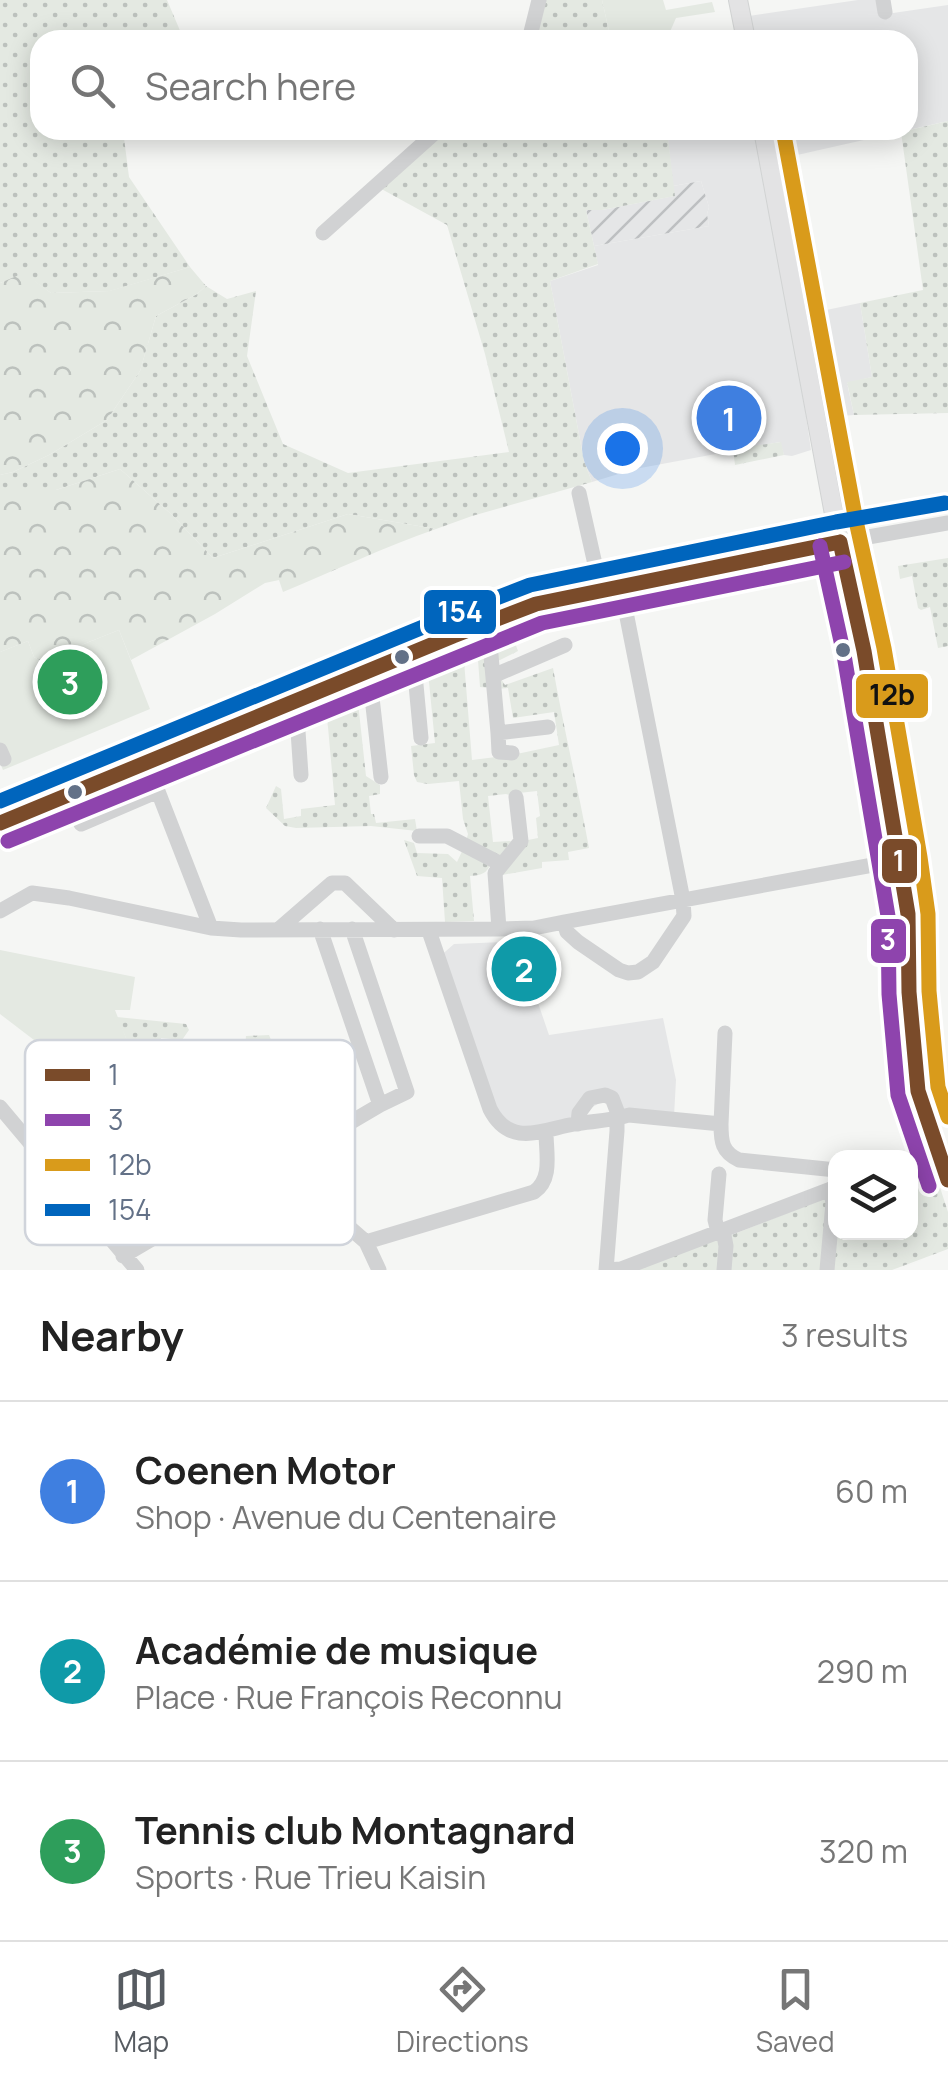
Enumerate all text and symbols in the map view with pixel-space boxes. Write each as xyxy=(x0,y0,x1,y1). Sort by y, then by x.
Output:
search box xyxy=(30,30,918,140)
icon: search xyxy=(65,58,120,113)
text: Search here xyxy=(145,59,356,111)
pin: 1 xyxy=(696,380,762,456)
your location xyxy=(597,423,648,474)
line badge: 154 xyxy=(422,588,498,636)
text: 154 xyxy=(437,592,483,630)
unlabelled marker xyxy=(833,640,853,660)
pin: 3 xyxy=(38,644,102,720)
unlabelled marker xyxy=(392,647,412,667)
line badge: 12b xyxy=(854,672,930,720)
text: 12b xyxy=(869,675,915,713)
unlabelled marker xyxy=(65,782,85,802)
line badge: 1 xyxy=(880,837,919,885)
text: 1 xyxy=(893,841,905,879)
line badge: 3 xyxy=(869,917,908,965)
text: 3 xyxy=(880,920,896,958)
pin: 2 xyxy=(492,932,556,1006)
legend xyxy=(25,1040,355,1245)
text: 1 xyxy=(108,1055,119,1093)
text: 3 xyxy=(108,1100,123,1138)
text: 12b xyxy=(108,1145,151,1183)
map controls xyxy=(828,1150,918,1240)
button: layers xyxy=(828,1150,918,1240)
text: 154 xyxy=(108,1190,152,1228)
text: Nearby xyxy=(40,1306,184,1364)
text: 3 results xyxy=(781,1313,908,1357)
text: Coenen Motor xyxy=(135,1443,396,1495)
text: 1 xyxy=(65,1469,80,1513)
text: 60 m xyxy=(835,1469,908,1513)
text: Shop · Avenue du Centenaire xyxy=(135,1495,557,1539)
text: Académie de musique xyxy=(135,1623,538,1675)
text: 2 xyxy=(63,1649,82,1693)
text: 290 m xyxy=(817,1649,908,1693)
text: Place · Rue François Reconnu xyxy=(135,1675,562,1719)
text: Tennis club Montagnard xyxy=(135,1803,576,1855)
text: 3 xyxy=(63,1829,82,1873)
text: 320 m xyxy=(819,1829,908,1873)
text: Sports · Rue Trieu Kaisin xyxy=(135,1855,486,1899)
tab: Map xyxy=(113,1962,169,2060)
tab: Directions xyxy=(396,1962,529,2060)
tab: Saved xyxy=(756,1962,835,2060)

